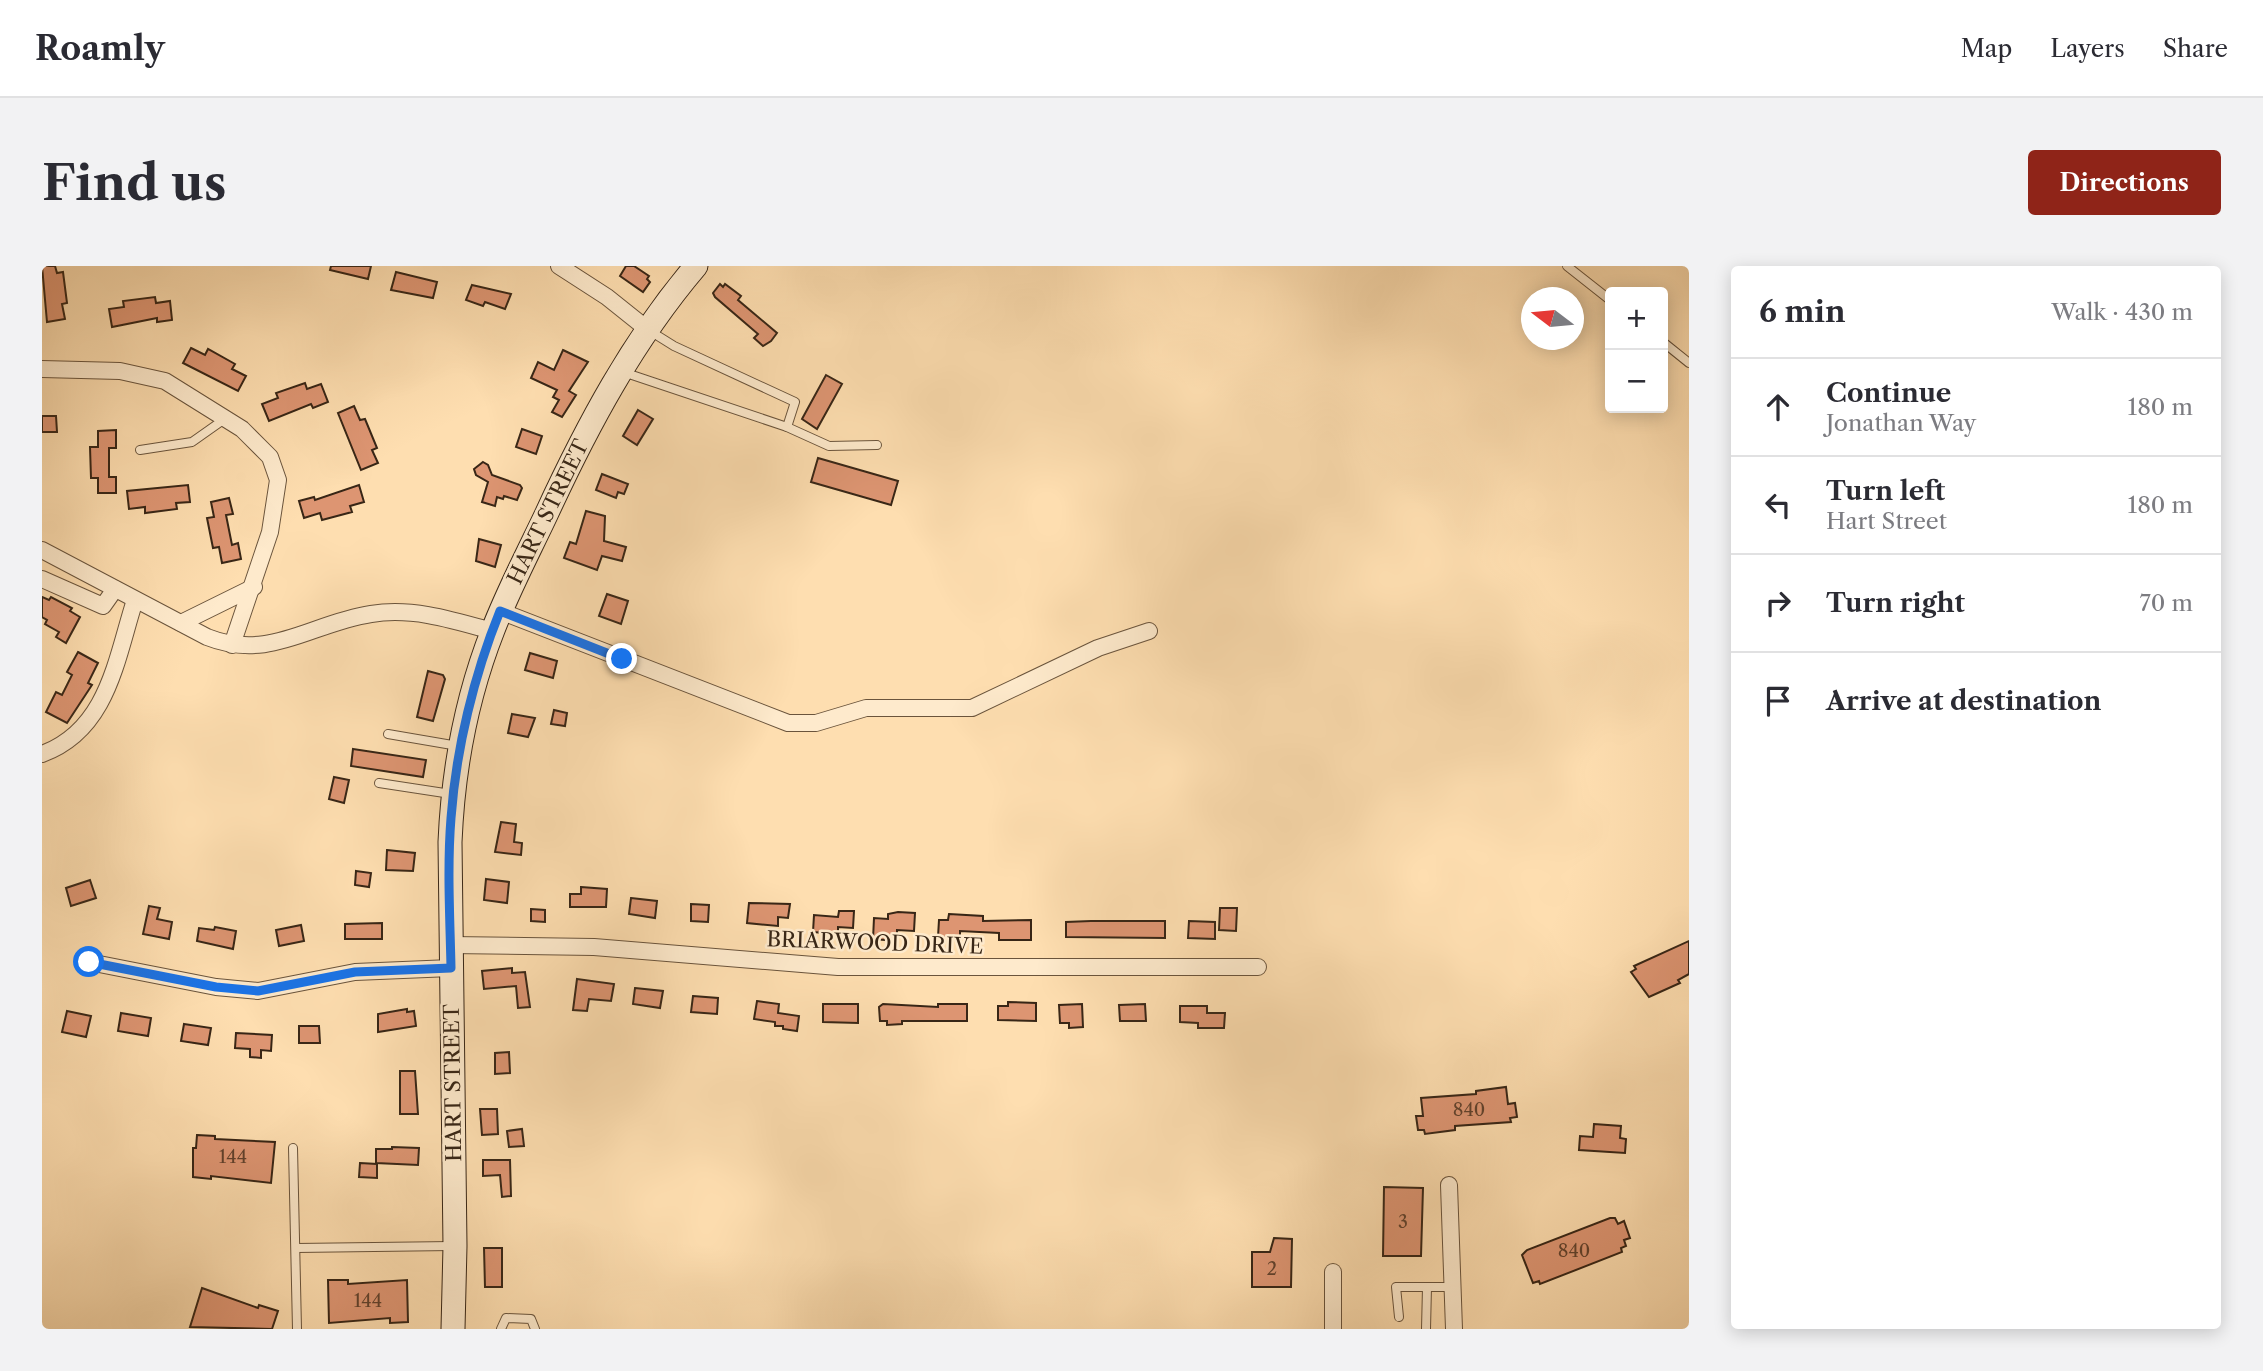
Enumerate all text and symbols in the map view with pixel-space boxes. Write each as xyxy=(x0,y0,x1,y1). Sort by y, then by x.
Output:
text: Roamly xyxy=(35,28,165,69)
text: Map xyxy=(1961,34,2012,63)
text: Layers xyxy=(2050,34,2125,63)
text: Share xyxy=(2163,34,2228,63)
button: Directions xyxy=(2028,150,2221,215)
text: Find us xyxy=(42,152,226,213)
north arrow xyxy=(1521,287,1584,350)
map controls xyxy=(1605,287,1668,413)
button: + xyxy=(1605,287,1668,350)
text: 6 min xyxy=(1759,293,1846,330)
text: Walk · 430 m xyxy=(2051,298,2193,326)
button: − xyxy=(1605,350,1668,413)
text: Continue xyxy=(1826,377,1951,409)
icon: ahead xyxy=(1759,388,1797,426)
text: 180 m xyxy=(2128,393,2193,421)
text: Jonathan Way xyxy=(1826,409,1976,437)
street label: HART STREET xyxy=(502,435,593,588)
text: Turn left xyxy=(1826,475,1945,507)
icon: left xyxy=(1759,486,1797,524)
text: 180 m xyxy=(2128,491,2193,519)
text: Hart Street xyxy=(1826,507,1947,535)
icon: right xyxy=(1759,584,1797,622)
text: Turn right xyxy=(1826,587,1965,619)
text: 70 m xyxy=(2140,589,2193,617)
route end xyxy=(606,643,637,674)
icon: arrive xyxy=(1759,682,1797,720)
text: Arrive at destination xyxy=(1826,685,2101,717)
street label: BRIARWOOD DRIVE xyxy=(766,926,984,959)
route start xyxy=(73,946,104,977)
street label: HART STREET xyxy=(439,1004,466,1162)
house number: 840 xyxy=(1453,1099,1485,1121)
house number: 144 xyxy=(219,1146,247,1168)
house number: 3 xyxy=(1398,1211,1408,1233)
house number: 840 xyxy=(1558,1240,1590,1262)
house number: 2 xyxy=(1267,1258,1277,1280)
house number: 144 xyxy=(354,1290,382,1312)

